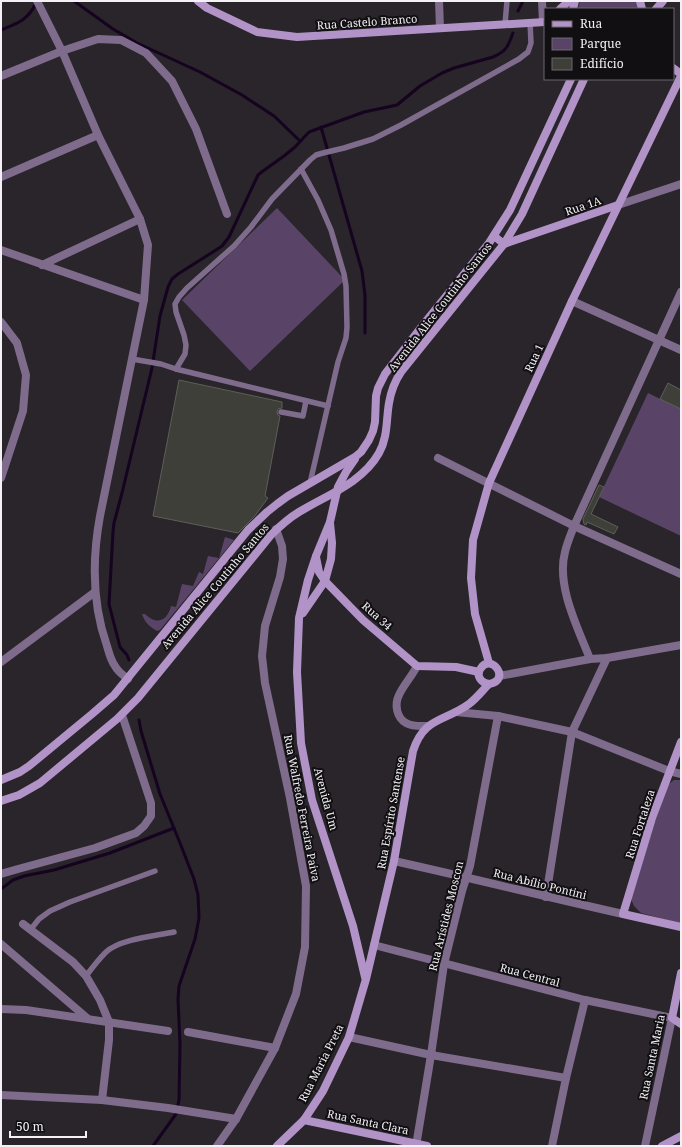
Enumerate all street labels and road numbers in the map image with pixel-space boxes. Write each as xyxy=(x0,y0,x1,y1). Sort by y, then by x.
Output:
street label: Rua Castelo Branco xyxy=(316,11,418,32)
street label: Rua 1A xyxy=(563,192,603,219)
street label: Avenida Alice Coutinho Santos xyxy=(384,239,495,374)
street label: Rua 1 xyxy=(521,341,547,374)
street label: Avenida Alice Coutinho Santos xyxy=(157,520,272,652)
street label: Rua 34 xyxy=(359,598,396,633)
street label: Rua Walfredo Ferreira Paiva xyxy=(281,733,324,883)
street label: Rua Espírito Santense xyxy=(373,755,408,870)
street label: Avenida Um xyxy=(311,766,342,832)
street label: Rua Fortaleza xyxy=(621,787,658,860)
street label: Rua Arístides Moscon xyxy=(425,859,466,973)
street label: Rua Abílio Pontini xyxy=(492,865,589,902)
street label: Rua Central xyxy=(499,959,562,990)
street label: Rua Santa Maria xyxy=(635,1013,668,1101)
street label: Rua Maria Preta xyxy=(295,1021,347,1104)
street label: Rua Santa Clara xyxy=(326,1106,410,1137)

